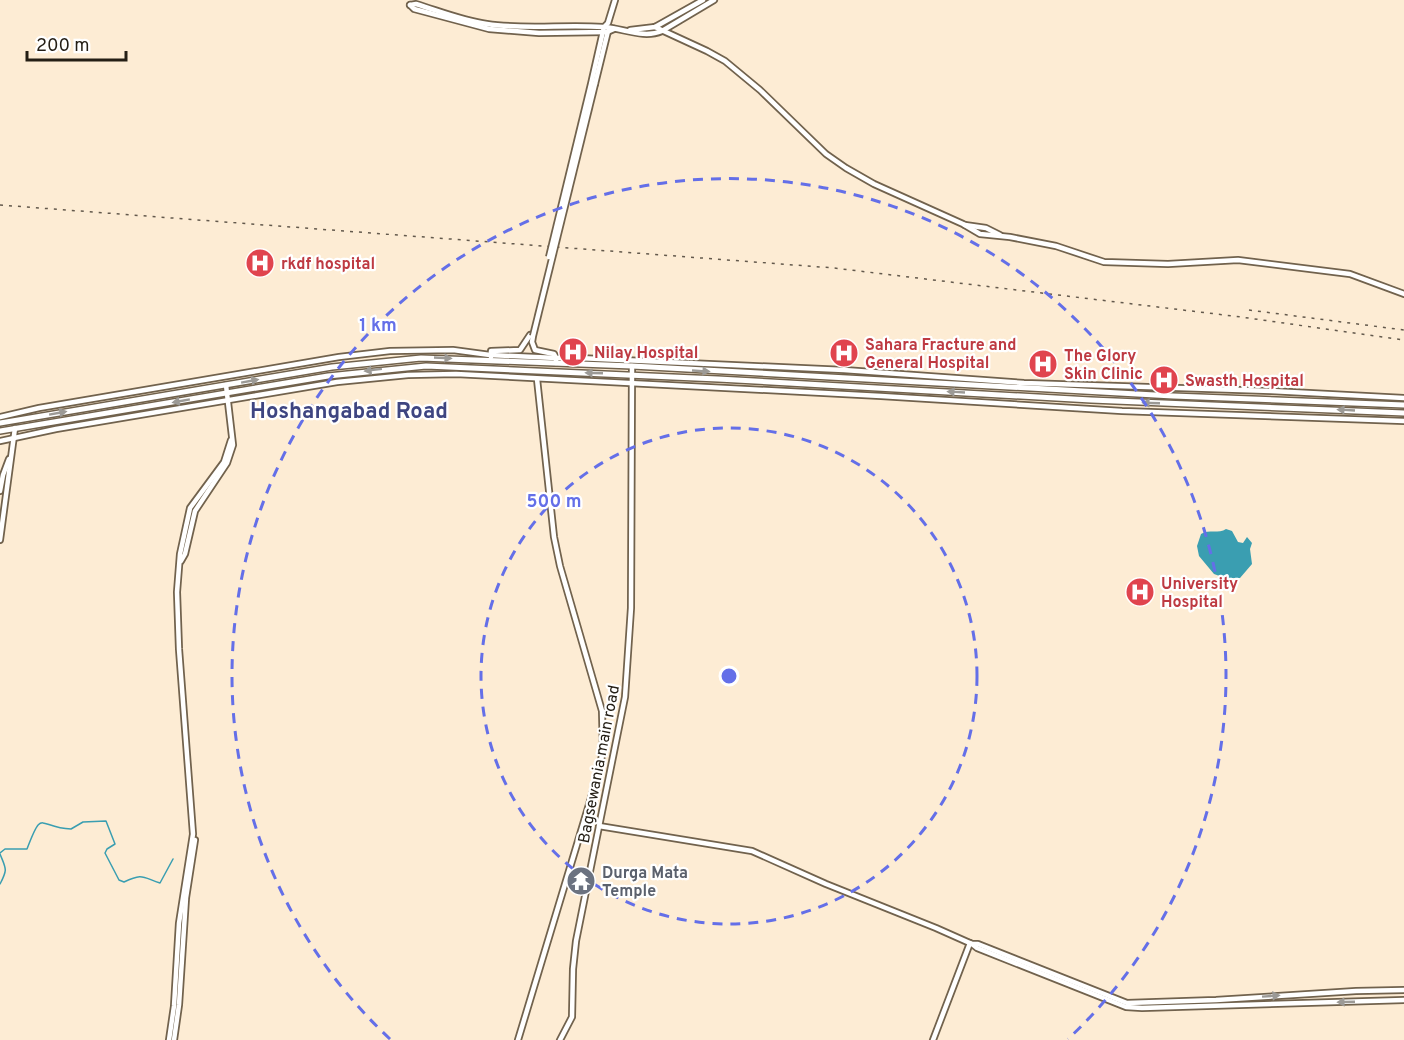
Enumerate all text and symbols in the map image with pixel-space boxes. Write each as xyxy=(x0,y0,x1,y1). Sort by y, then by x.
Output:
scale bar xyxy=(27,24,126,62)
text: 200 m xyxy=(36,35,89,58)
hospital icon: rkdf hospital xyxy=(244,247,276,279)
place label: rkdf hospital xyxy=(281,255,375,275)
text: 1 km xyxy=(359,315,397,338)
hospital icon: Nilay Hospital xyxy=(557,336,589,368)
place label: Sahara Fracture and General Hospital xyxy=(865,336,1017,374)
hospital icon: Sahara Fracture and General Hospital xyxy=(828,337,860,369)
place label: Nilay Hospital xyxy=(594,344,698,364)
place label: The Glory Skin Clinic xyxy=(1064,347,1143,385)
hospital icon: The Glory Skin Clinic xyxy=(1027,348,1059,380)
one-way arrow xyxy=(434,353,453,363)
hospital icon: Swasth Hospital xyxy=(1148,364,1180,396)
one-way arrow xyxy=(364,366,383,375)
one-way arrow xyxy=(691,366,710,375)
one-way arrow xyxy=(584,369,603,378)
place label: Swasth Hospital xyxy=(1185,372,1304,392)
one-way arrow xyxy=(241,377,260,386)
one-way arrow xyxy=(946,388,965,397)
one-way arrow xyxy=(171,396,190,405)
one-way arrow xyxy=(1141,398,1160,407)
district label: Hoshangabad Road xyxy=(250,399,448,426)
one-way arrow xyxy=(1336,405,1355,414)
one-way arrow xyxy=(48,408,67,417)
text: 500 m xyxy=(527,491,581,514)
place label: University Hospital xyxy=(1161,575,1238,613)
hospital icon: University Hospital xyxy=(1124,576,1156,608)
centre of rings xyxy=(719,666,739,686)
street label: Bagsewania main road xyxy=(575,684,625,845)
place label: Durga Mata Temple xyxy=(602,864,688,902)
temple icon: Durga Mata Temple xyxy=(565,865,597,897)
one-way arrow xyxy=(1262,992,1281,1001)
one-way arrow xyxy=(1336,997,1355,1006)

